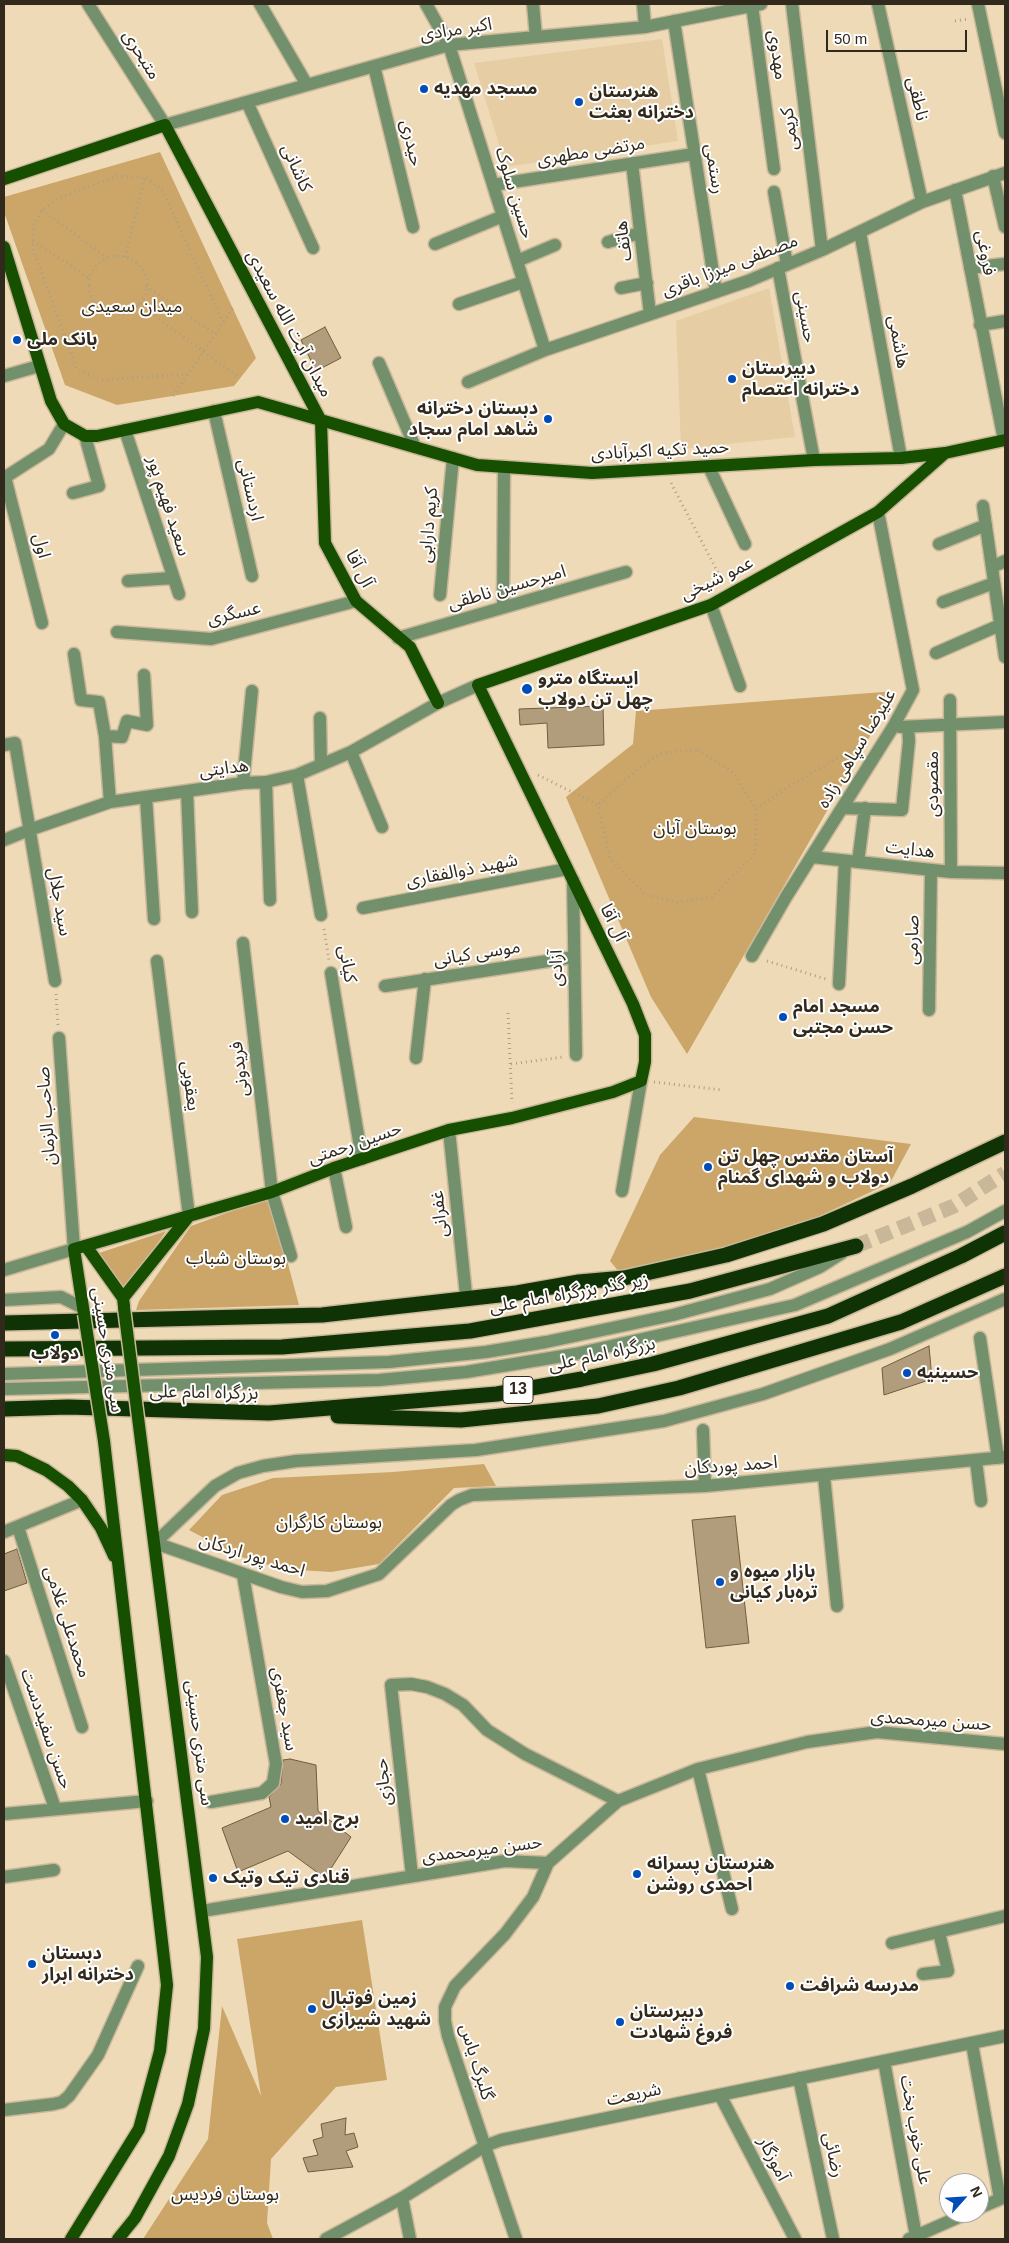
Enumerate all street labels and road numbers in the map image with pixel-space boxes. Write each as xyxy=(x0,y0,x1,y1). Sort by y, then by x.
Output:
street label: اکبر مرادی xyxy=(418,14,494,46)
street label: متبحری xyxy=(117,26,165,84)
street label: مهدوی xyxy=(763,29,791,81)
street label: ناطقی xyxy=(901,75,933,123)
street label: کریمی xyxy=(777,106,803,152)
street label: حیدری xyxy=(395,118,427,168)
street label: مرتضی مطهری xyxy=(536,133,646,171)
street label: کاشانی xyxy=(276,141,316,195)
street label: رستمی xyxy=(699,142,729,196)
street label: حسین سلوک xyxy=(490,145,538,241)
street label: هاتف xyxy=(611,219,637,263)
street label: فروغی xyxy=(970,229,1000,277)
street label: مصطفی میرزا باقری xyxy=(659,230,801,302)
street label: میدان آیت الله سعیدی xyxy=(241,247,337,401)
street label: حسینی xyxy=(790,290,820,344)
street label: هاشمی xyxy=(883,314,913,370)
street label: حمید تکیه اکبرآبادی xyxy=(590,437,730,465)
street label: سعید فهیم پور xyxy=(142,453,194,559)
street label: اردستانی xyxy=(232,457,268,523)
street label: کریم دارابی xyxy=(415,486,443,564)
street label: اول xyxy=(28,531,54,561)
street label: آل آقا xyxy=(340,547,378,591)
street label: عمو شیخی xyxy=(677,552,757,606)
street label: امیرحسین ناطقی xyxy=(445,561,569,615)
street label: عسگری xyxy=(205,597,263,631)
street label: علیرضا سپاهی زاده xyxy=(813,685,901,813)
street label: مقصودی xyxy=(922,751,944,817)
street label: هدایتی xyxy=(198,755,250,783)
street label: هدایت xyxy=(884,837,936,863)
street label: شهید ذوالفقاری xyxy=(404,850,520,892)
street label: سید جلال xyxy=(42,866,76,938)
street label: آل آقا xyxy=(595,901,631,945)
street label: صارمی xyxy=(902,915,924,965)
street label: موسی کیانی xyxy=(432,936,522,972)
street label: کیانی xyxy=(333,944,361,984)
street label: آزادی xyxy=(546,949,568,987)
street label: فریدونی xyxy=(226,1040,254,1098)
street label: یعقوبی xyxy=(176,1060,204,1112)
street label: صاحب الزمان xyxy=(33,1066,61,1166)
street label: حسین رحمتی xyxy=(305,1118,405,1170)
street label: غفرانی xyxy=(427,1189,453,1239)
street label: زیر گذر بزرگراه امام علی xyxy=(488,1269,650,1319)
street label: سی متری حسینی xyxy=(86,1286,128,1414)
street label: بزرگراه امام علی xyxy=(546,1333,658,1377)
road number: 13 xyxy=(503,1376,533,1404)
street label: بزرگراه امام علی xyxy=(149,1381,259,1405)
street label: احمد پوردکان xyxy=(684,1452,778,1480)
street label: احمد پور اردکان xyxy=(197,1530,307,1582)
street label: محمدعلی غلامی xyxy=(39,1563,95,1681)
street label: سید جعفری xyxy=(266,1665,302,1753)
street label: حسن سفیددست xyxy=(15,1666,77,1792)
street label: سی متری حسینی xyxy=(181,1679,217,1807)
street label: حسن میرمحمدی xyxy=(870,1706,992,1736)
street label: حجازی xyxy=(371,1757,397,1807)
street label: حسن میرمحمدی xyxy=(421,1832,543,1868)
street label: گلبرگ یاس xyxy=(454,2021,498,2103)
street label: علی خوب بخت xyxy=(895,2074,935,2186)
street label: شریعت xyxy=(605,2079,663,2111)
street label: رضائی xyxy=(818,2130,848,2180)
street label: آموزگار xyxy=(753,2133,793,2185)

